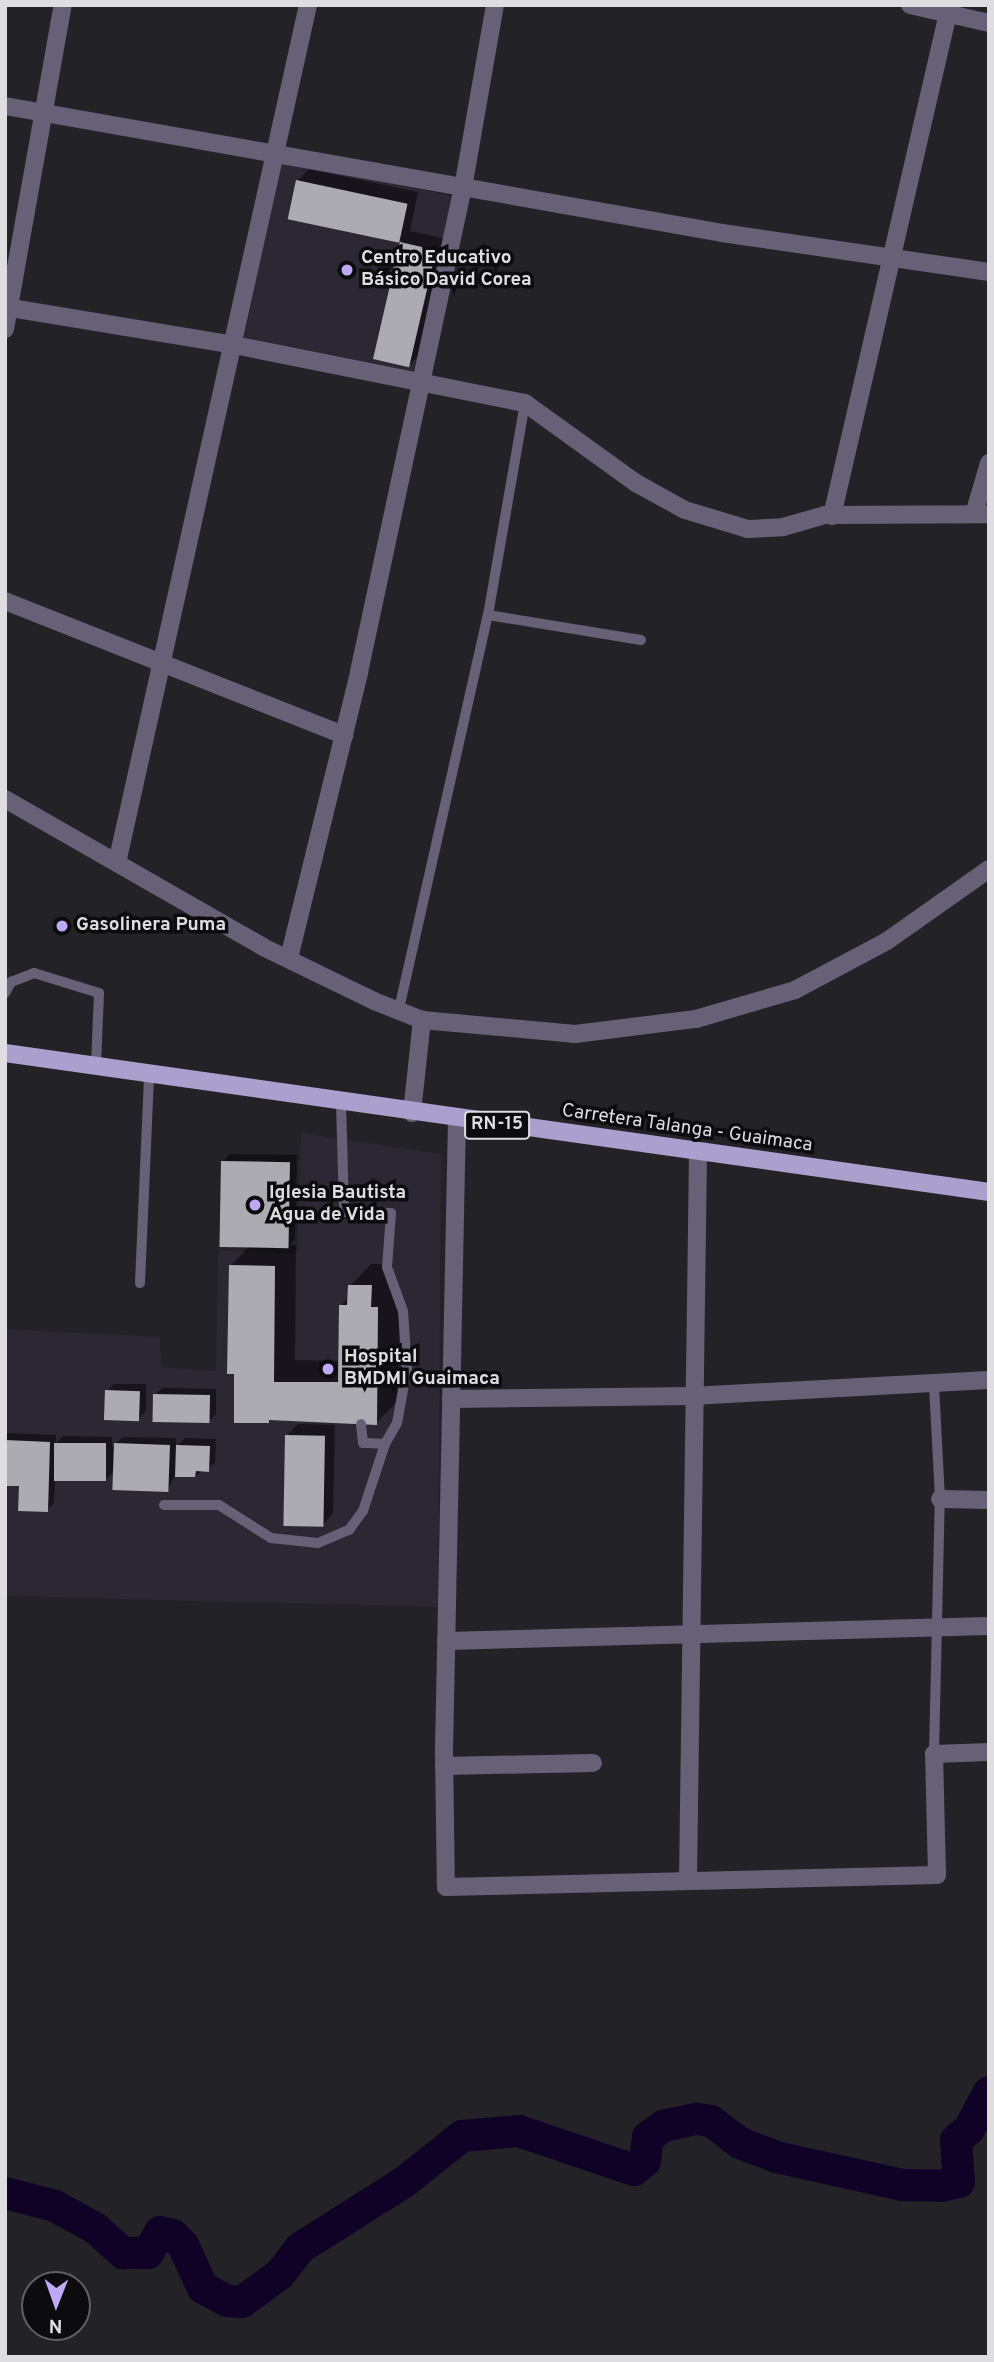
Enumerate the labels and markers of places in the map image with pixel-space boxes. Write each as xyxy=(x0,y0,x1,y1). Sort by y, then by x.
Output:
place label: Centro Educativo Básico David Corea xyxy=(361,248,532,292)
marker: Centro Educativo Básico David Corea xyxy=(339,262,355,278)
place label: Gasolinera Puma xyxy=(76,915,226,937)
marker: Gasolinera Puma xyxy=(54,918,70,934)
place label: Iglesia Bautista Agua de Vida xyxy=(269,1183,406,1227)
marker: Iglesia Bautista Agua de Vida xyxy=(247,1197,263,1213)
place label: Hospital BMDMI Guaimaca xyxy=(344,1347,500,1391)
marker: Hospital BMDMI Guaimaca xyxy=(318,1359,338,1379)

